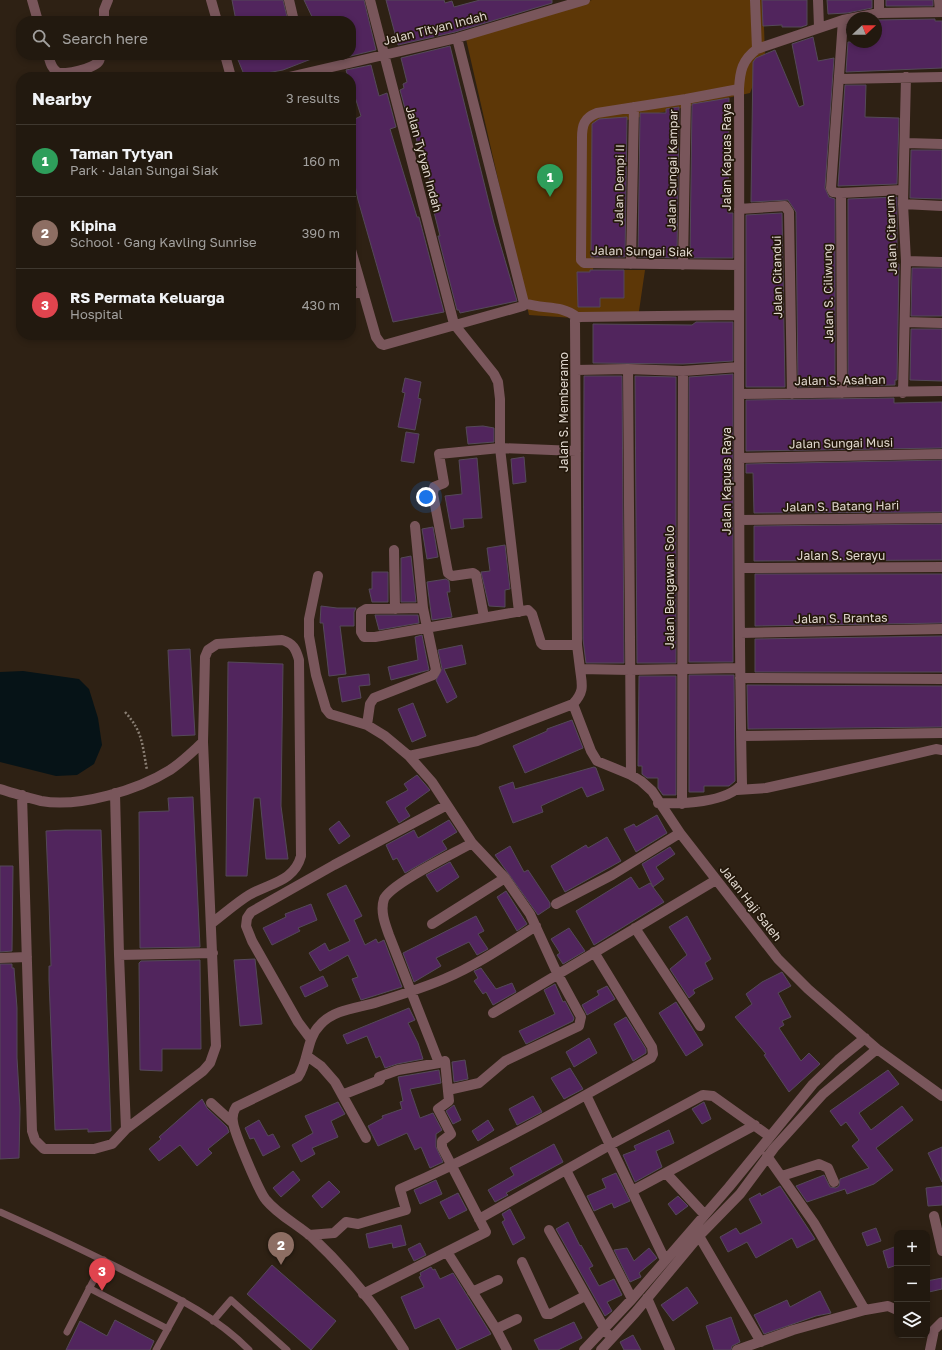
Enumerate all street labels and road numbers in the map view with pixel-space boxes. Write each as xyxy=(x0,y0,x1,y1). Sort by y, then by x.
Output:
street label: Jalan Tityan Indah xyxy=(382,8,488,48)
street label: Jalan Kapuas Raya xyxy=(719,103,734,211)
street label: Jalan Tytyan Indah xyxy=(403,104,445,214)
street label: Jalan Sungai Kampar xyxy=(663,109,681,231)
street label: Jalan Dempi II xyxy=(611,144,627,226)
street label: Jalan Citarum xyxy=(882,195,900,275)
street label: Jalan Citandui xyxy=(769,236,785,318)
street label: Jalan Sungai Siak xyxy=(591,243,693,259)
street label: Jalan S. Ciliwung xyxy=(820,243,836,343)
street label: Jalan S. Memberamo xyxy=(556,352,571,472)
street label: Jalan S. Asahan xyxy=(794,372,886,388)
street label: Jalan Kapuas Raya xyxy=(719,427,734,535)
street label: Jalan Sungai Musi xyxy=(789,435,893,451)
street label: Jalan S. Batang Hari xyxy=(783,497,899,515)
street label: Jalan Bengawan Solo xyxy=(662,525,677,649)
street label: Jalan S. Serayu xyxy=(797,548,885,563)
street label: Jalan S. Brantas xyxy=(794,610,888,626)
street label: Jalan Haji Saleh xyxy=(717,862,785,944)

